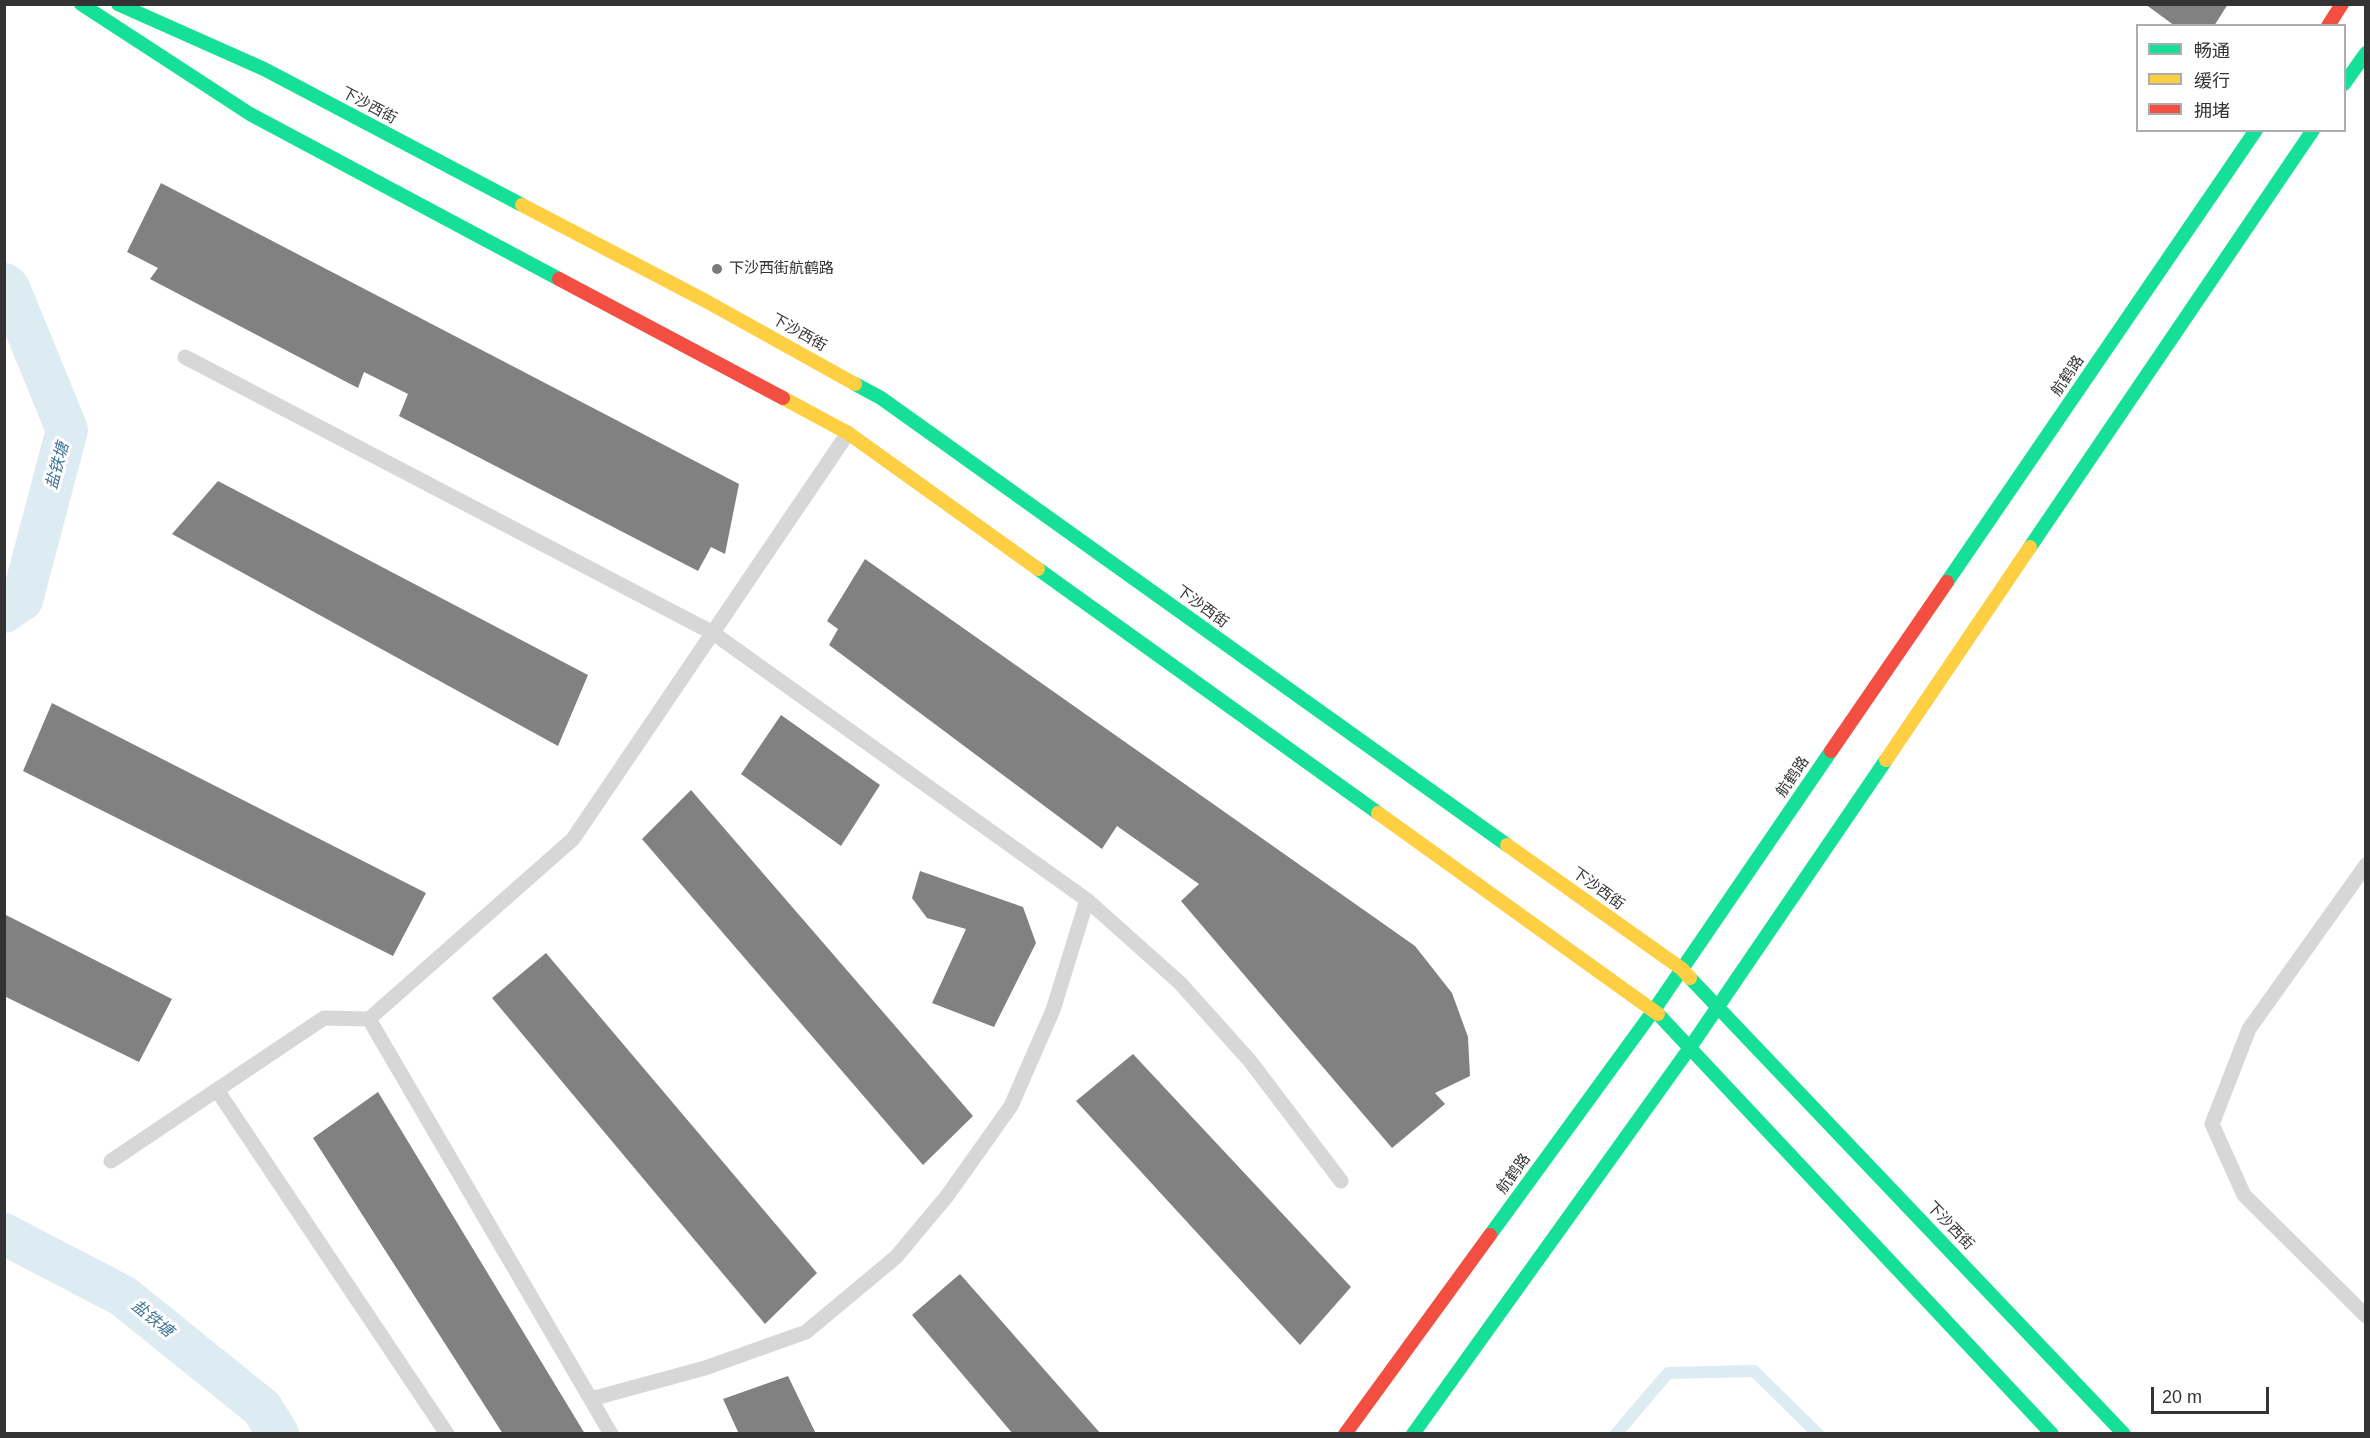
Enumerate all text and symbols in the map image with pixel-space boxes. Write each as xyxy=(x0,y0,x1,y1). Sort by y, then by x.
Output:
legend xyxy=(2136,24,2346,132)
text: 畅通 xyxy=(2194,41,2230,61)
text: 缓行 xyxy=(2194,71,2230,91)
street label: 下沙西街 xyxy=(338,84,400,128)
text: 拥堵 xyxy=(2194,101,2230,121)
place label: 下沙西街航鹤路 xyxy=(729,260,834,278)
marker: 下沙西街航鹤路 xyxy=(710,262,724,276)
street label: 下沙西街 xyxy=(768,311,830,355)
street label: 航鹤路 xyxy=(2048,352,2088,400)
water label: 盐铁塘 xyxy=(43,440,73,492)
street label: 下沙西街 xyxy=(1172,582,1232,632)
street label: 航鹤路 xyxy=(1773,753,1813,801)
street label: 下沙西街 xyxy=(1568,864,1628,914)
street label: 航鹤路 xyxy=(1493,1151,1535,1197)
street label: 下沙西街 xyxy=(1923,1198,1977,1254)
water label: 盐铁塘 xyxy=(127,1296,177,1342)
scale bar xyxy=(2154,1375,2272,1413)
text: 20 m xyxy=(2162,1387,2202,1407)

